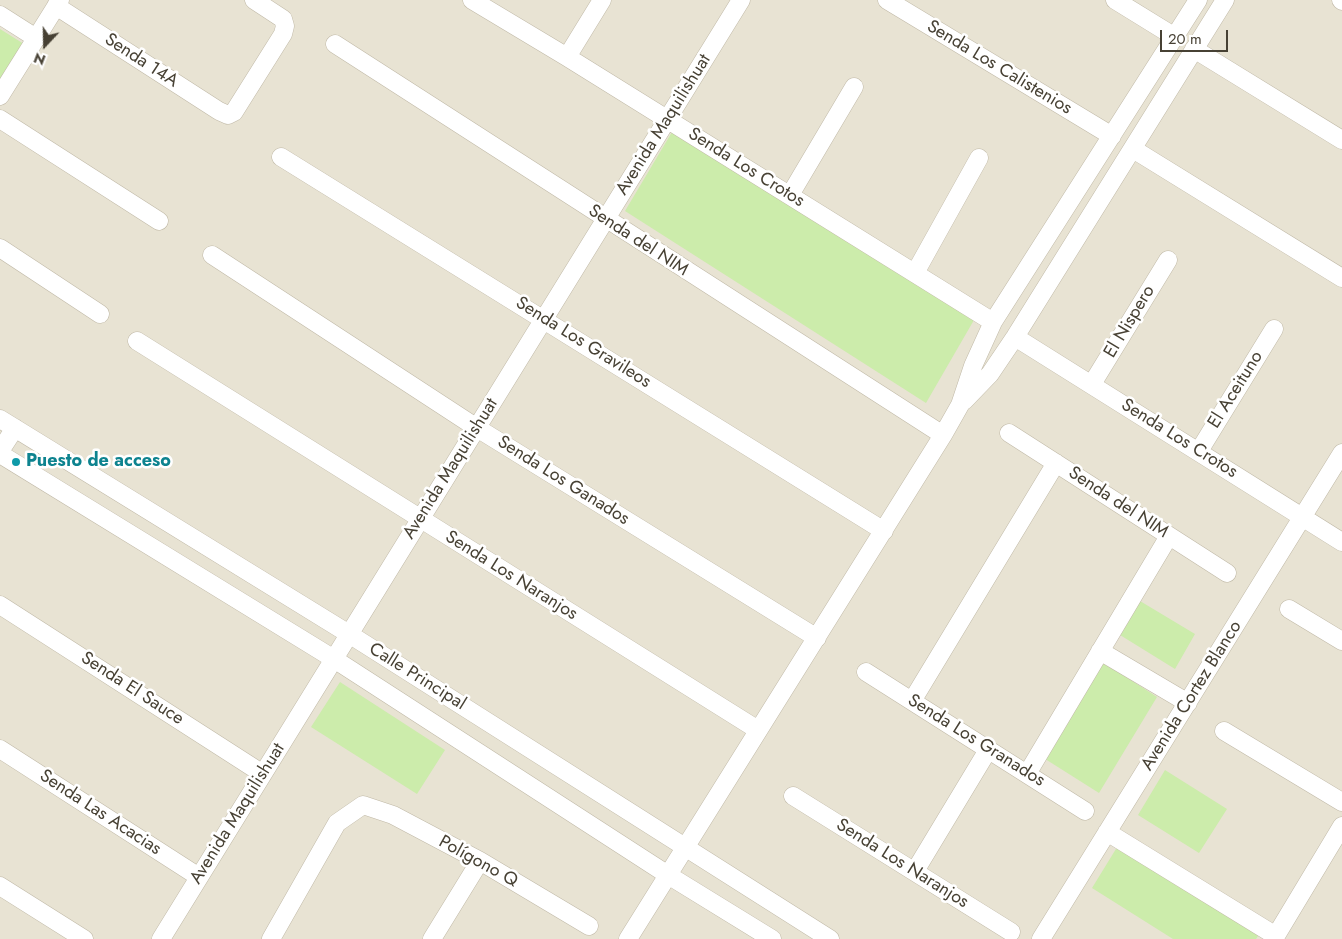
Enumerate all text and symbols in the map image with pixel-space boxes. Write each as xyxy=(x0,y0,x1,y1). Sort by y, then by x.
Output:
street label: Senda Los Calistenios xyxy=(923,16,1075,120)
north arrow xyxy=(20,20,70,70)
scale bar xyxy=(1162,20,1230,52)
text: 20 m xyxy=(1168,28,1202,50)
street label: Senda 14A xyxy=(100,29,182,93)
text: N xyxy=(31,48,48,70)
street label: Avenida Maquilishuat xyxy=(612,51,716,199)
street label: Senda Los Crotos xyxy=(684,124,808,212)
street label: Senda del NIM xyxy=(584,201,692,281)
street label: El Nispero xyxy=(1100,282,1160,362)
street label: Senda Los Gravileos xyxy=(511,293,655,393)
street label: El Aceituno xyxy=(1204,347,1268,433)
street label: Avenida Maquilishuat xyxy=(399,395,503,543)
street label: Senda Los Crotos xyxy=(1117,395,1241,483)
street label: Senda Los Ganados xyxy=(493,432,633,530)
place label: Puesto de acceso xyxy=(26,451,171,473)
marker: Puesto de acceso xyxy=(10,456,22,468)
street label: Senda del NIM xyxy=(1064,463,1172,543)
street label: Senda Los Naranjos xyxy=(441,527,581,625)
street label: Avenida Cortez Blanco xyxy=(1137,617,1247,775)
street label: Calle Principal xyxy=(365,639,469,715)
street label: Senda El Sauce xyxy=(77,648,187,730)
street label: Senda Los Granados xyxy=(903,690,1049,792)
street label: Avenida Maquilishuat xyxy=(186,740,290,888)
street label: Senda Las Acacias xyxy=(35,766,165,860)
street label: Senda Los Naranjos xyxy=(832,815,972,913)
street label: Polígono Q xyxy=(435,831,521,893)

